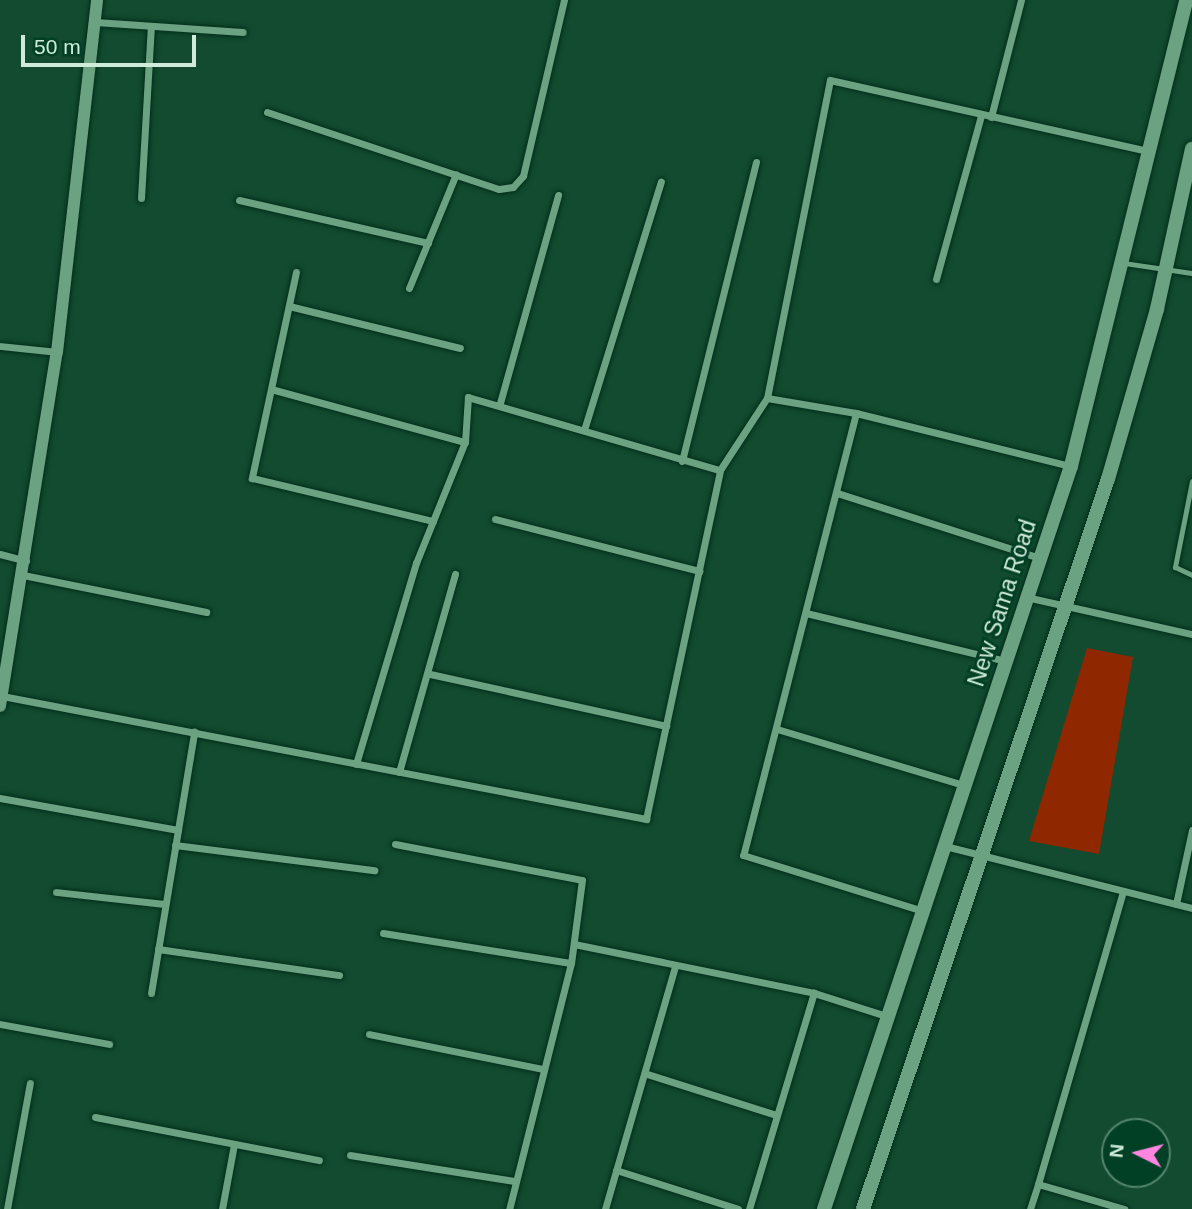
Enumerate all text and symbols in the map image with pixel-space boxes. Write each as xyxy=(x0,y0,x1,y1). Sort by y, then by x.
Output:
scale bar xyxy=(24,21,200,65)
text: 50 m xyxy=(34,35,81,58)
street label: New Sama Road xyxy=(962,516,1042,690)
north arrow xyxy=(1101,1118,1171,1188)
text: N xyxy=(1105,1143,1128,1159)

